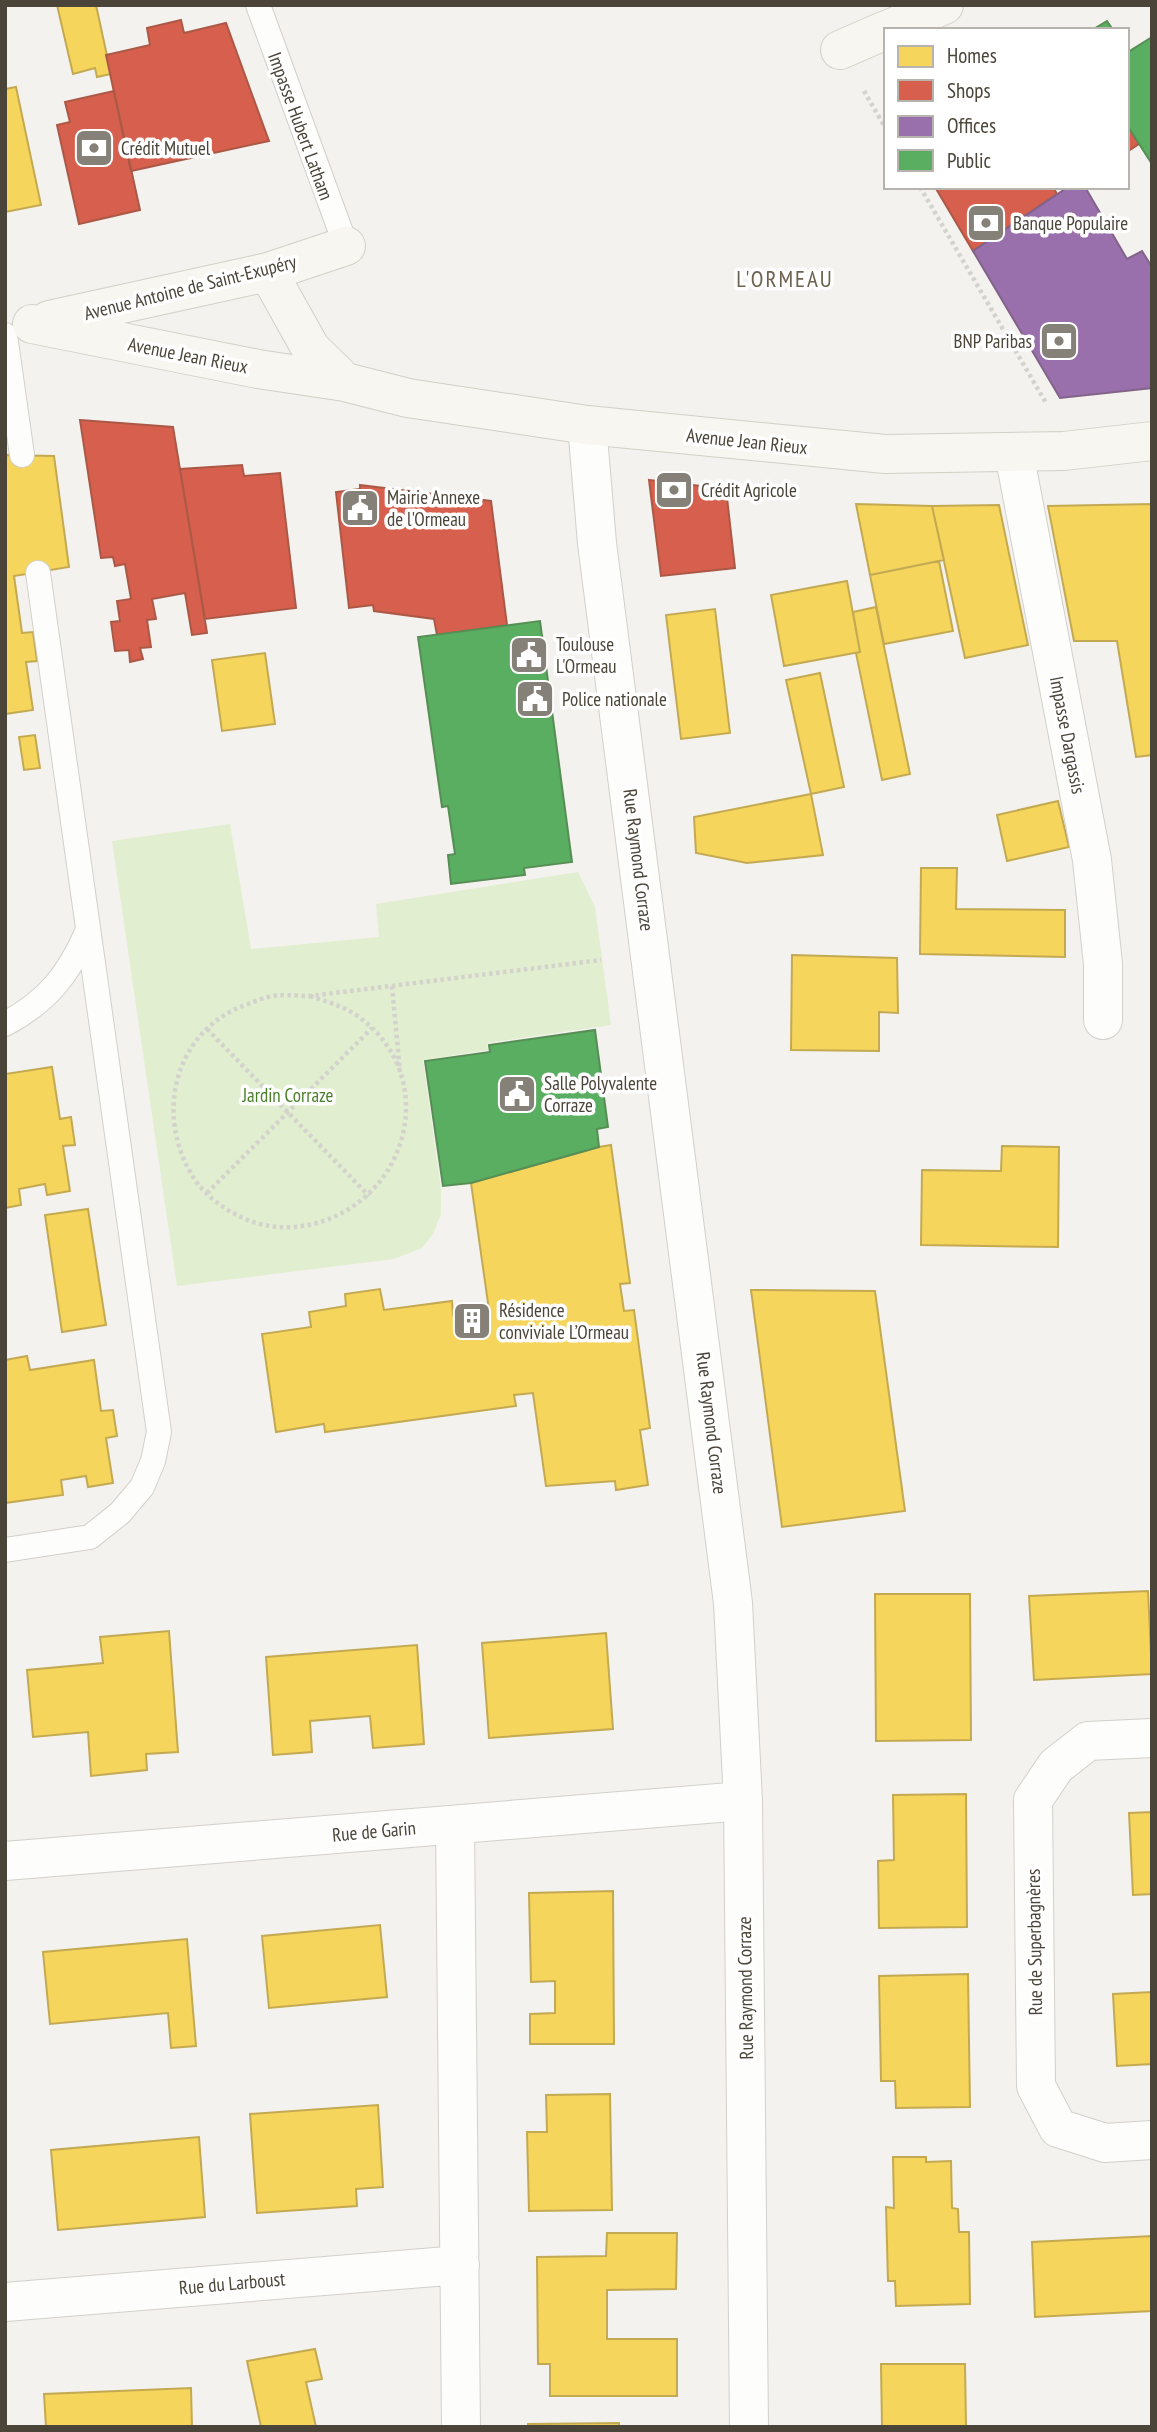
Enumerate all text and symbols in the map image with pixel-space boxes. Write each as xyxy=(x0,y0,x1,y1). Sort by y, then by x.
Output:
legend xyxy=(884,28,1129,189)
text: Homes xyxy=(947,42,997,69)
street label: Impasse Hubert Latham xyxy=(263,49,339,203)
text: Shops xyxy=(947,77,991,104)
text: Offices xyxy=(947,112,996,139)
bank icon: Crédit Mutuel xyxy=(73,127,115,169)
place label: Crédit Mutuel xyxy=(121,136,211,160)
text: Public xyxy=(947,147,992,174)
bank icon: Banque Populaire xyxy=(965,202,1007,244)
place label: Banque Populaire xyxy=(1013,211,1128,235)
street label: Avenue Antoine de Saint-Exupéry xyxy=(81,249,299,325)
district label: L'ORMEAU xyxy=(736,264,834,293)
bank icon: BNP Paribas xyxy=(1038,320,1080,362)
place label: BNP Paribas xyxy=(954,329,1032,353)
street label: Avenue Jean Rieux xyxy=(126,332,250,378)
street label: Avenue Jean Rieux xyxy=(685,423,809,459)
bank icon: Crédit Agricole xyxy=(653,469,695,511)
place label: Crédit Agricole xyxy=(701,478,797,502)
place label: Mairie Annexe de l'Ormeau xyxy=(387,485,480,531)
public building icon: Mairie Annexe de l'Ormeau xyxy=(339,487,381,529)
place label: Toulouse L'Ormeau xyxy=(556,632,616,678)
public building icon: Toulouse L'Ormeau xyxy=(508,634,550,676)
street label: Impasse Dargassis xyxy=(1045,674,1091,796)
public building icon: Police nationale xyxy=(514,678,556,720)
place label: Police nationale xyxy=(562,687,667,711)
street label: Rue Raymond Corraze xyxy=(618,788,660,933)
place label: Salle Polyvalente Corraze xyxy=(544,1071,657,1117)
public building icon: Salle Polyvalente Corraze xyxy=(496,1073,538,1115)
park label: Jardin Corraze xyxy=(242,1083,334,1107)
place label: Résidence conviviale L’Ormeau xyxy=(499,1298,629,1344)
building icon: Résidence conviviale L’Ormeau xyxy=(451,1300,493,1342)
street label: Rue Raymond Corraze xyxy=(691,1351,733,1496)
street label: Rue de Garin xyxy=(331,1815,417,1847)
street label: Rue de Superbagnères xyxy=(1021,1868,1047,2016)
street label: Rue Raymond Corraze xyxy=(732,1916,758,2060)
street label: Rue du Larboust xyxy=(178,2266,287,2300)

